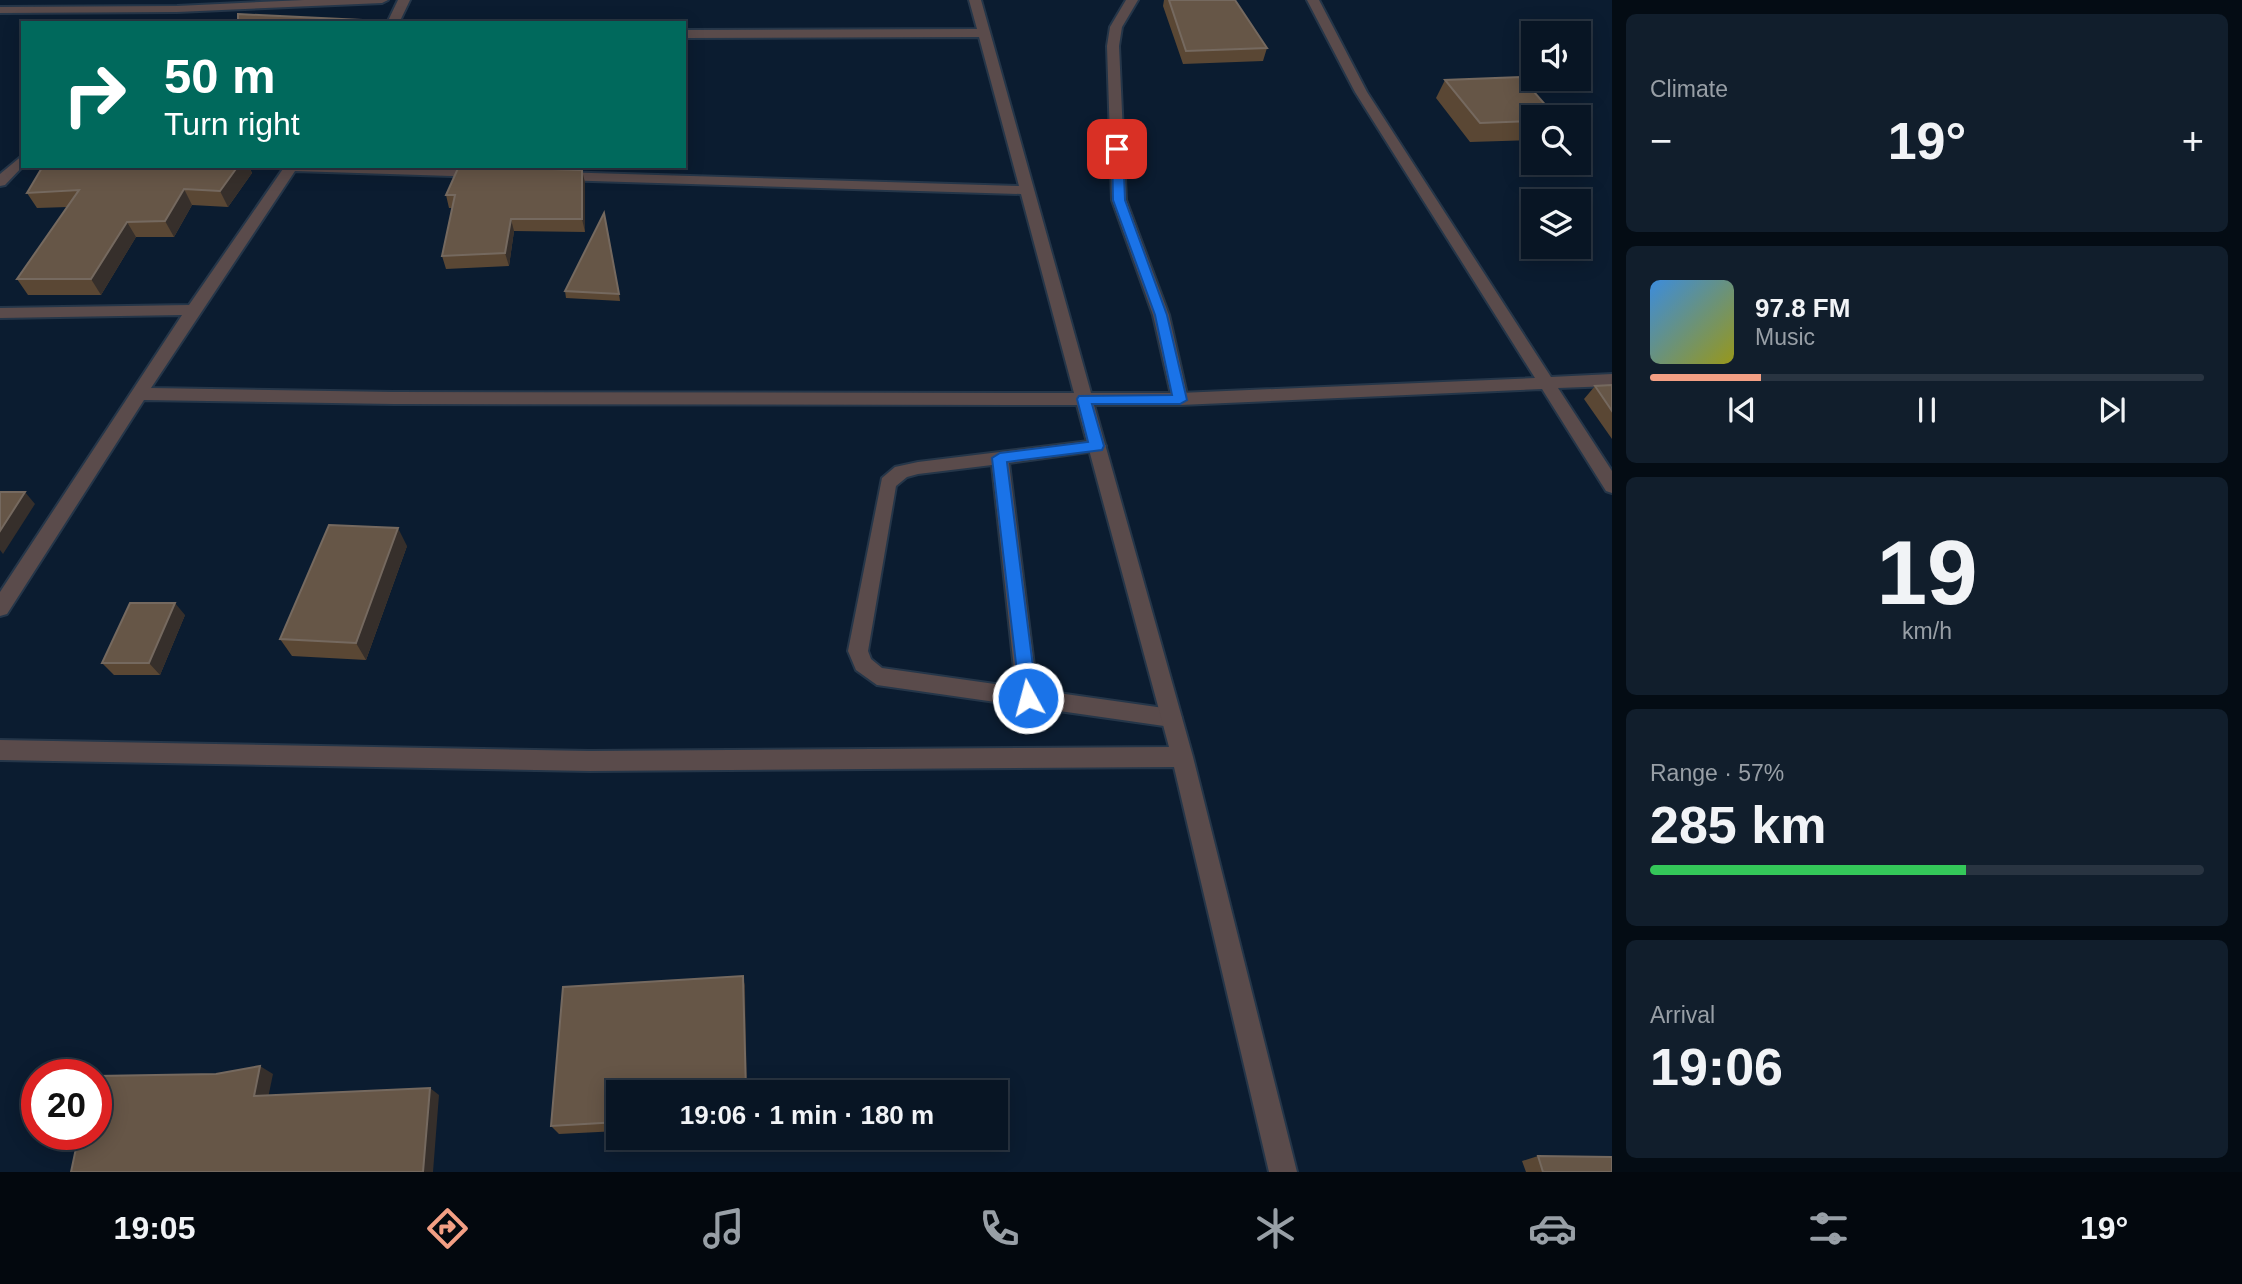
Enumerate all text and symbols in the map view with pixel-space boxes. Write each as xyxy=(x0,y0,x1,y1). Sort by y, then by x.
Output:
map controls xyxy=(1521,21,1591,259)
button: sound xyxy=(1521,21,1591,91)
icon: right xyxy=(49,49,140,140)
text: 50 m xyxy=(164,49,276,103)
text: Climate xyxy=(1650,76,1728,102)
button: search xyxy=(1521,105,1591,175)
text: Turn right xyxy=(164,106,300,142)
text: 19° xyxy=(1888,112,1966,170)
pin xyxy=(1087,119,1147,179)
text: − xyxy=(1650,120,1672,162)
text: + xyxy=(2182,120,2204,162)
icon: arrive xyxy=(1098,130,1136,168)
button: layers xyxy=(1521,189,1591,259)
text: 97.8 FM xyxy=(1755,293,1850,323)
text: Music xyxy=(1755,324,1815,350)
icon: previous xyxy=(1723,391,1761,429)
icon: pause xyxy=(1908,391,1946,429)
icon: next xyxy=(2093,391,2131,429)
text: 19 xyxy=(1876,522,1978,623)
text: km/h xyxy=(1902,618,1952,644)
position arrow xyxy=(991,661,1065,735)
text: Range · 57% xyxy=(1650,760,1784,786)
text: 285 km xyxy=(1650,796,1826,854)
text: Arrival xyxy=(1650,1002,1715,1028)
text: 19:06 xyxy=(1650,1038,1783,1096)
speed limit sign: 20 xyxy=(21,1059,112,1150)
text: 19:06 · 1 min · 180 m xyxy=(680,1100,934,1130)
icon: directions xyxy=(423,1204,472,1253)
icon: music xyxy=(699,1204,748,1253)
icon: phone xyxy=(975,1204,1024,1253)
icon: climate xyxy=(1251,1204,1300,1253)
icon: car xyxy=(1528,1204,1577,1253)
icon: filters xyxy=(1804,1204,1853,1253)
text: 19:05 xyxy=(114,1210,195,1246)
text: 19° xyxy=(2080,1210,2128,1246)

